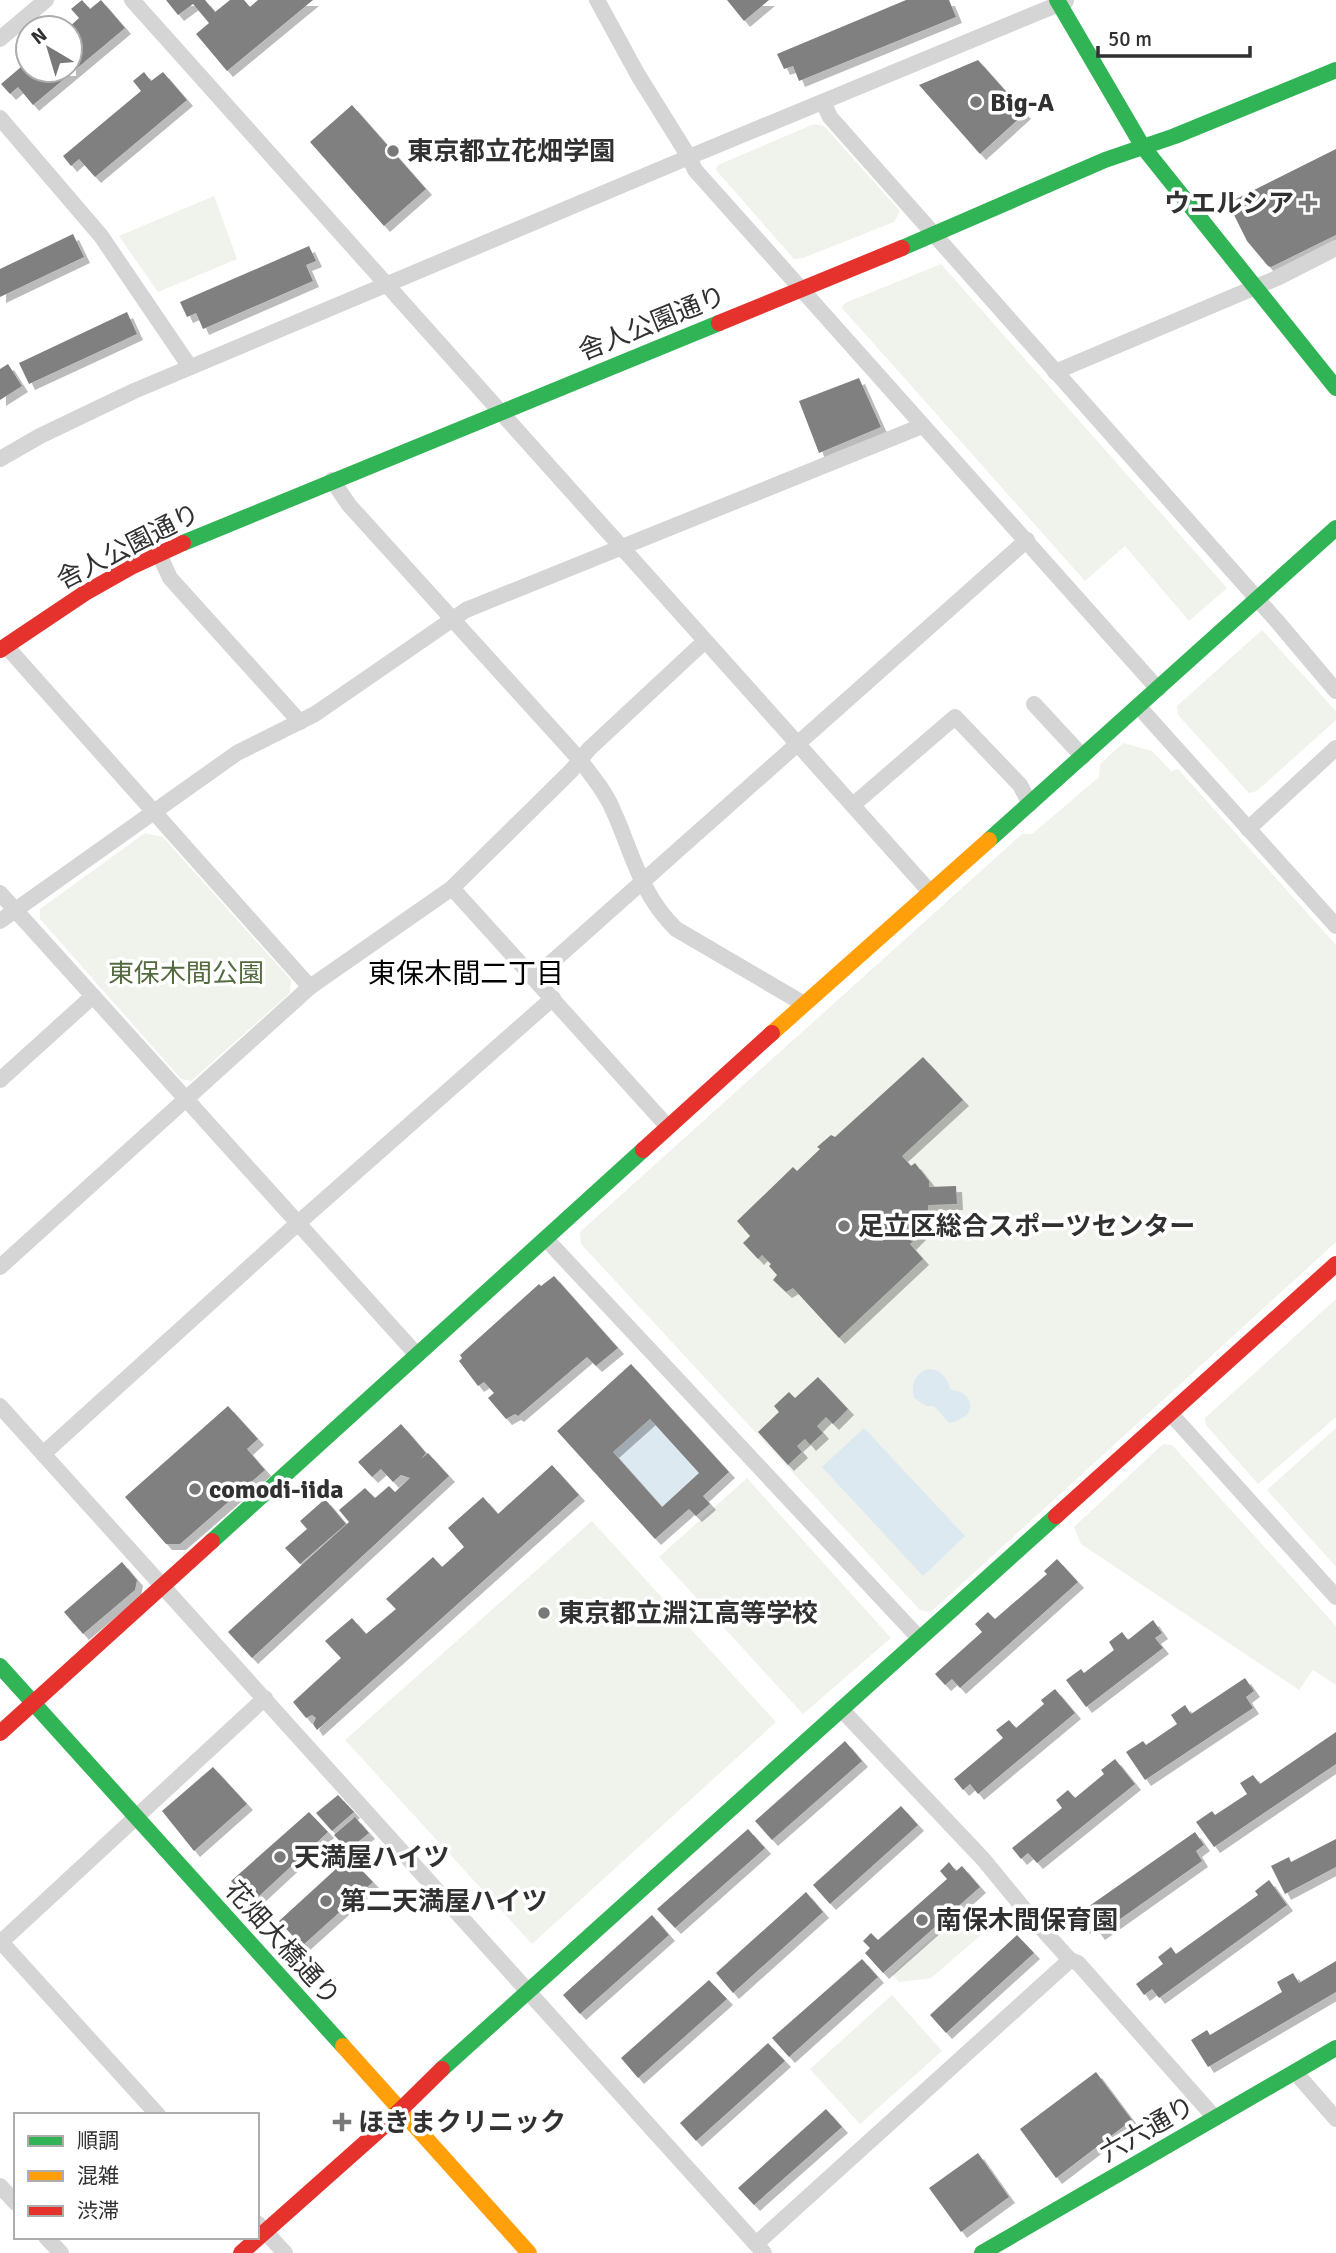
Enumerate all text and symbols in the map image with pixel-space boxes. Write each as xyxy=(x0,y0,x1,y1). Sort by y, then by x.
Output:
north arrow xyxy=(14,14,84,84)
scale bar xyxy=(1098,14,1250,58)
text: N xyxy=(27,23,52,50)
text: 50 m xyxy=(1108,26,1152,52)
place label: Big-A xyxy=(990,87,1054,119)
marker: Big-A xyxy=(968,94,984,110)
place label: 東京都立花畑学園 xyxy=(407,136,615,168)
marker: 東京都立花畑学園 xyxy=(385,143,401,159)
place label: ウエルシア xyxy=(1164,188,1294,220)
marker: ウエルシア xyxy=(1300,195,1316,211)
street label: 舎人公園通り xyxy=(574,280,731,368)
street label: 舎人公園通り xyxy=(52,497,205,597)
district label: 東保木間二丁目 xyxy=(368,957,564,991)
park label: 東保木間公園 xyxy=(108,958,264,990)
place label: 足立区総合スポーツセンター xyxy=(858,1211,1195,1243)
marker: 足立区総合スポーツセンター xyxy=(836,1218,852,1234)
place label: comodi-iida xyxy=(209,1474,344,1506)
marker: comodi-iida xyxy=(187,1481,203,1497)
place label: 東京都立淵江高等学校 xyxy=(558,1598,818,1630)
marker: 東京都立淵江高等学校 xyxy=(536,1605,552,1621)
place label: 天満屋ハイツ xyxy=(294,1842,449,1874)
marker: 天満屋ハイツ xyxy=(272,1849,288,1865)
street label: 花畑大橋通り xyxy=(218,1875,346,2012)
place label: 第二天満屋ハイツ xyxy=(340,1886,547,1918)
marker: 第二天満屋ハイツ xyxy=(318,1893,334,1909)
place label: 南保木間保育園 xyxy=(936,1905,1118,1937)
marker: 南保木間保育園 xyxy=(914,1912,930,1928)
street label: 六六通り xyxy=(1094,2090,1201,2170)
place label: ほきまクリニック xyxy=(358,2107,566,2139)
marker: ほきまクリニック xyxy=(332,2112,352,2132)
legend xyxy=(14,2113,259,2239)
text: 順調 xyxy=(77,2128,119,2154)
text: 混雑 xyxy=(77,2163,119,2189)
text: 渋滞 xyxy=(77,2198,119,2224)

